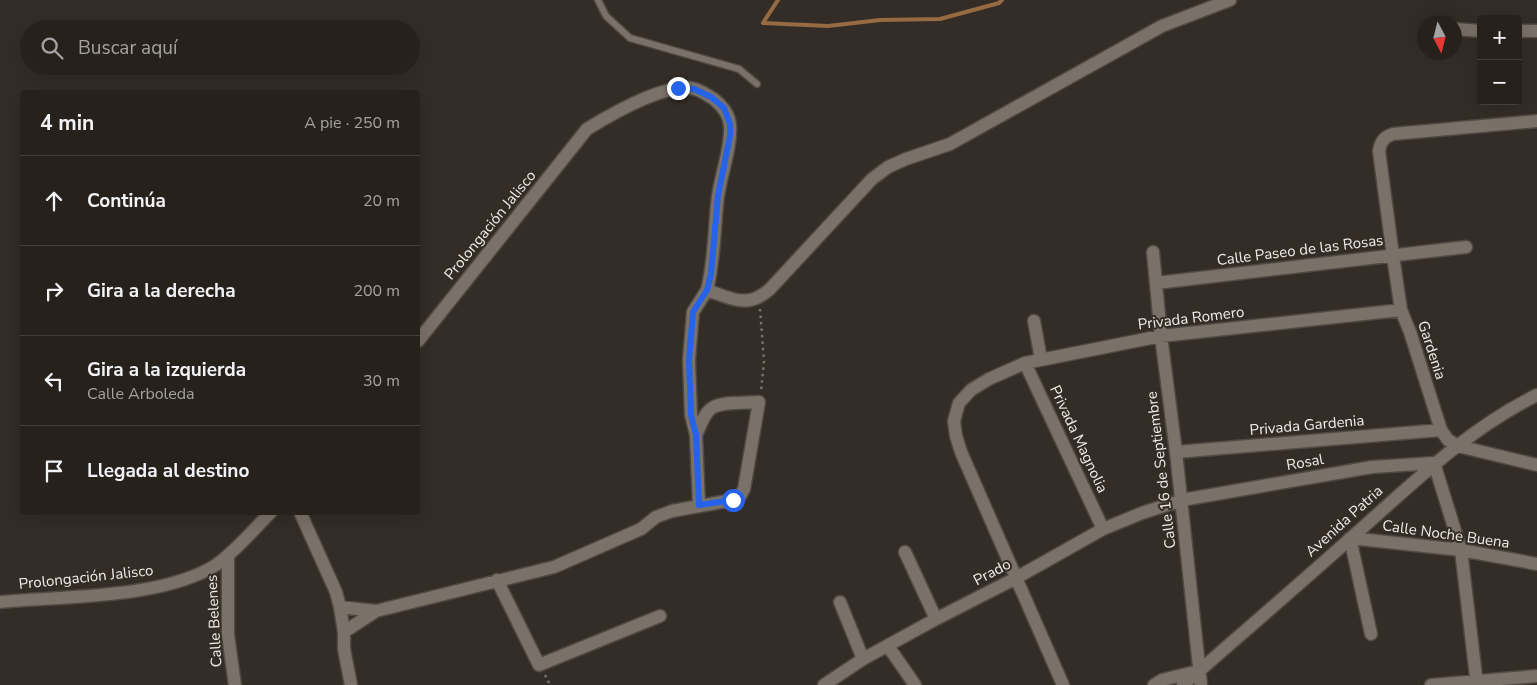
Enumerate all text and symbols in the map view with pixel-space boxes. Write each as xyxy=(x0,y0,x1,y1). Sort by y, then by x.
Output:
north arrow xyxy=(1417,15,1462,60)
map controls xyxy=(1477,15,1522,105)
button: + xyxy=(1477,15,1522,60)
search box xyxy=(20,20,420,75)
icon: search xyxy=(38,34,66,62)
text: Buscar aquí xyxy=(78,35,177,61)
button: − xyxy=(1477,60,1522,105)
route end xyxy=(667,77,690,100)
text: 4 min xyxy=(40,109,94,137)
text: A pie · 250 m xyxy=(304,112,400,134)
street label: Prolongación Jalisco xyxy=(440,166,540,284)
icon: ahead xyxy=(40,187,68,215)
text: Continúa xyxy=(87,188,166,214)
text: 20 m xyxy=(363,190,400,212)
street label: Calle Paseo de las Rosas xyxy=(1216,230,1384,270)
icon: right xyxy=(40,277,68,305)
text: Gira a la derecha xyxy=(87,278,236,304)
text: 200 m xyxy=(353,280,400,302)
street label: Privada Romero xyxy=(1137,302,1245,334)
street label: Gardenia xyxy=(1413,318,1451,382)
text: Gira a la izquierda xyxy=(87,357,246,383)
icon: left xyxy=(40,367,68,395)
text: 30 m xyxy=(363,370,400,392)
street label: Privada Magnolia xyxy=(1045,382,1113,496)
text: Calle Arboleda xyxy=(87,383,195,405)
street label: Calle 16 de Septiembre xyxy=(1141,390,1181,550)
street label: Privada Gardenia xyxy=(1249,410,1365,440)
street label: Rosal xyxy=(1285,449,1326,475)
icon: arrive xyxy=(40,457,68,485)
text: Llegada al destino xyxy=(87,458,249,484)
street label: Avenida Patria xyxy=(1301,481,1387,561)
route start xyxy=(722,489,745,512)
street label: Calle Noche Buena xyxy=(1381,515,1511,553)
street label: Prado xyxy=(970,554,1014,590)
street label: Prolongación Jalisco xyxy=(18,560,154,594)
street label: Calle Belenes xyxy=(202,574,226,668)

